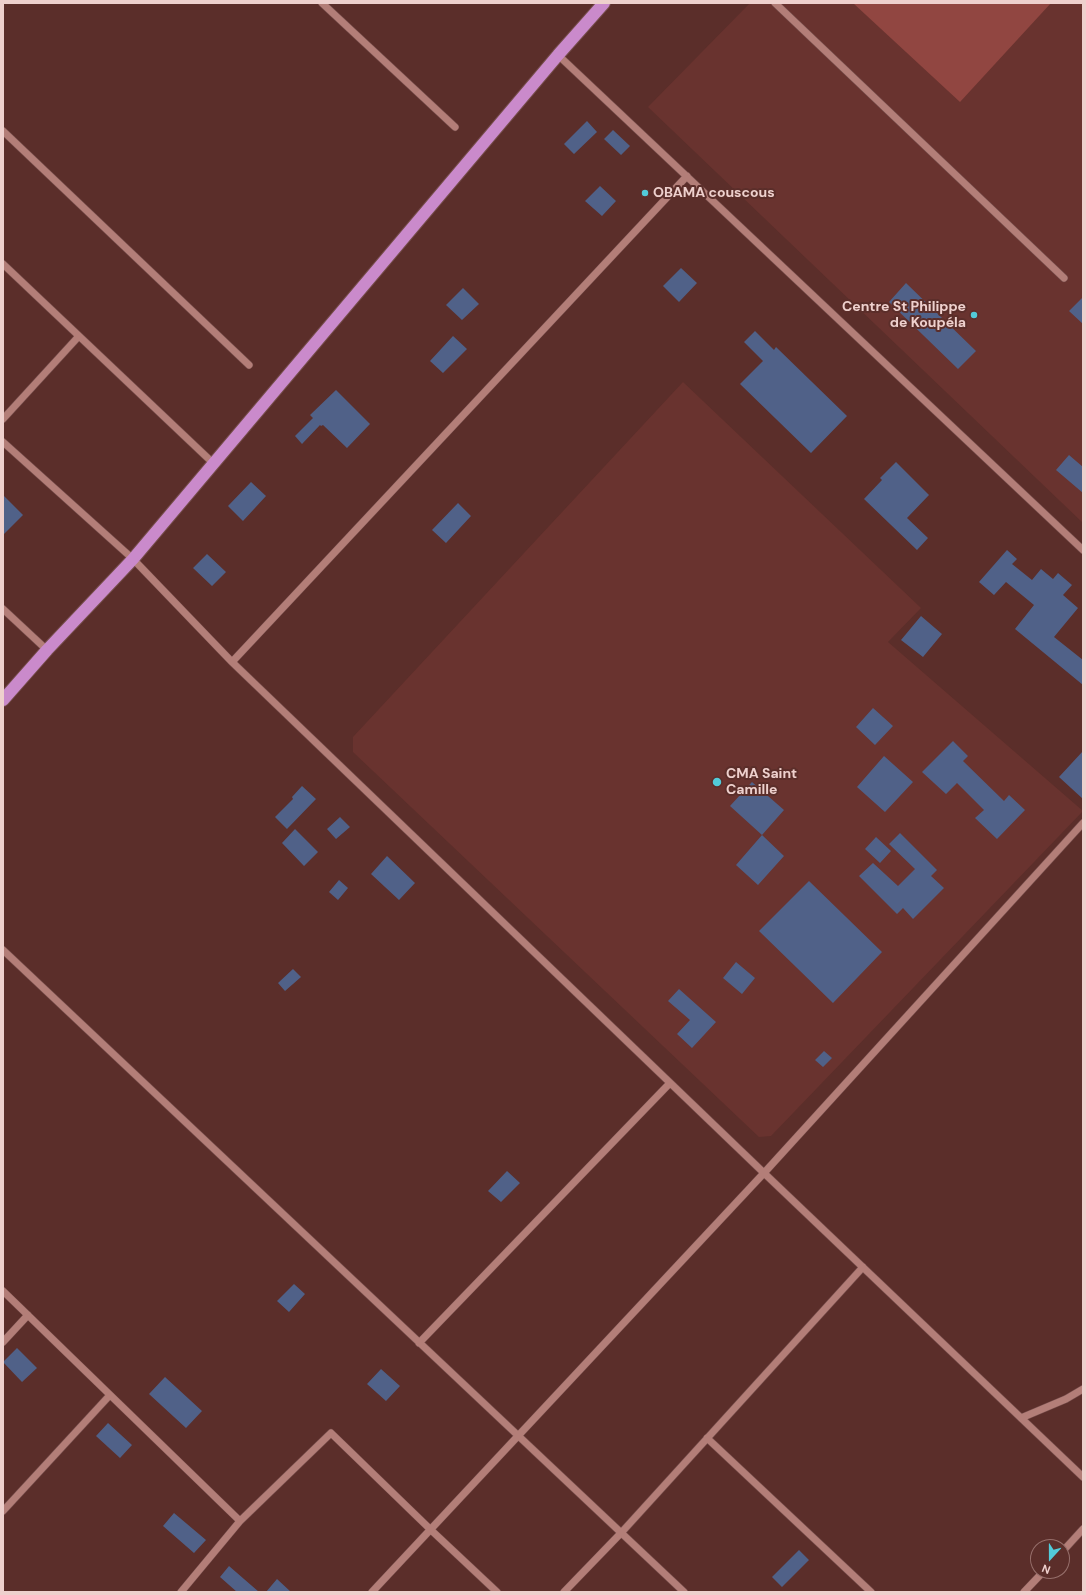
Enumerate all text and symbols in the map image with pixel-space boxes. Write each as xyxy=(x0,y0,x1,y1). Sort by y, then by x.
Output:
place label: OBAMA couscous xyxy=(653,185,775,201)
marker: OBAMA couscous xyxy=(640,188,650,198)
place label: Centre St Philippe de Koupéla xyxy=(842,299,966,332)
marker: Centre St Philippe de Koupéla xyxy=(969,310,979,320)
place label: CMA Saint Camille xyxy=(726,766,797,798)
marker: CMA Saint Camille xyxy=(711,776,723,788)
north arrow xyxy=(1030,1539,1070,1579)
text: N xyxy=(1040,1561,1052,1577)

